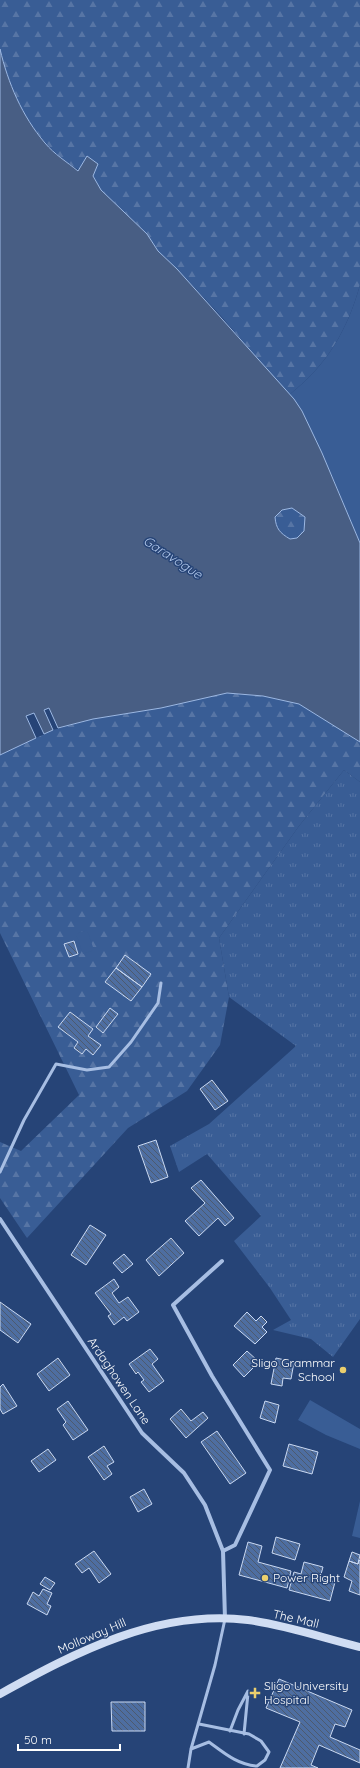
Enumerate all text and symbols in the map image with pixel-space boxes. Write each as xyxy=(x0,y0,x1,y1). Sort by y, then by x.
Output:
water label: Garavogue xyxy=(141,532,206,582)
street label: Ardaghowen Lane xyxy=(85,1334,154,1427)
place label: Sligo Grammar School xyxy=(251,1355,335,1384)
marker: Sligo Grammar School xyxy=(338,1365,348,1375)
place label: Power Right xyxy=(273,1570,340,1585)
marker: Power Right xyxy=(260,1573,270,1583)
street label: The Mall xyxy=(272,1606,321,1631)
street label: Molloway Hill xyxy=(55,1614,128,1657)
place label: Sligo University Hospital xyxy=(264,1678,349,1707)
marker: Sligo University Hospital xyxy=(249,1687,261,1699)
scale bar xyxy=(18,1726,120,1752)
text: 50 m xyxy=(24,1732,52,1747)

